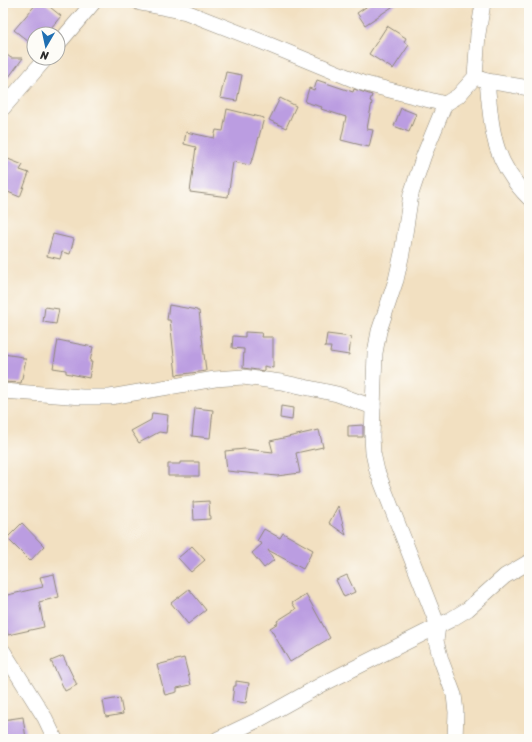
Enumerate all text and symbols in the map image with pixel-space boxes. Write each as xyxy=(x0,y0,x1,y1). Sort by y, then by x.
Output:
north arrow xyxy=(26,26,66,66)
text: N xyxy=(39,45,51,66)

